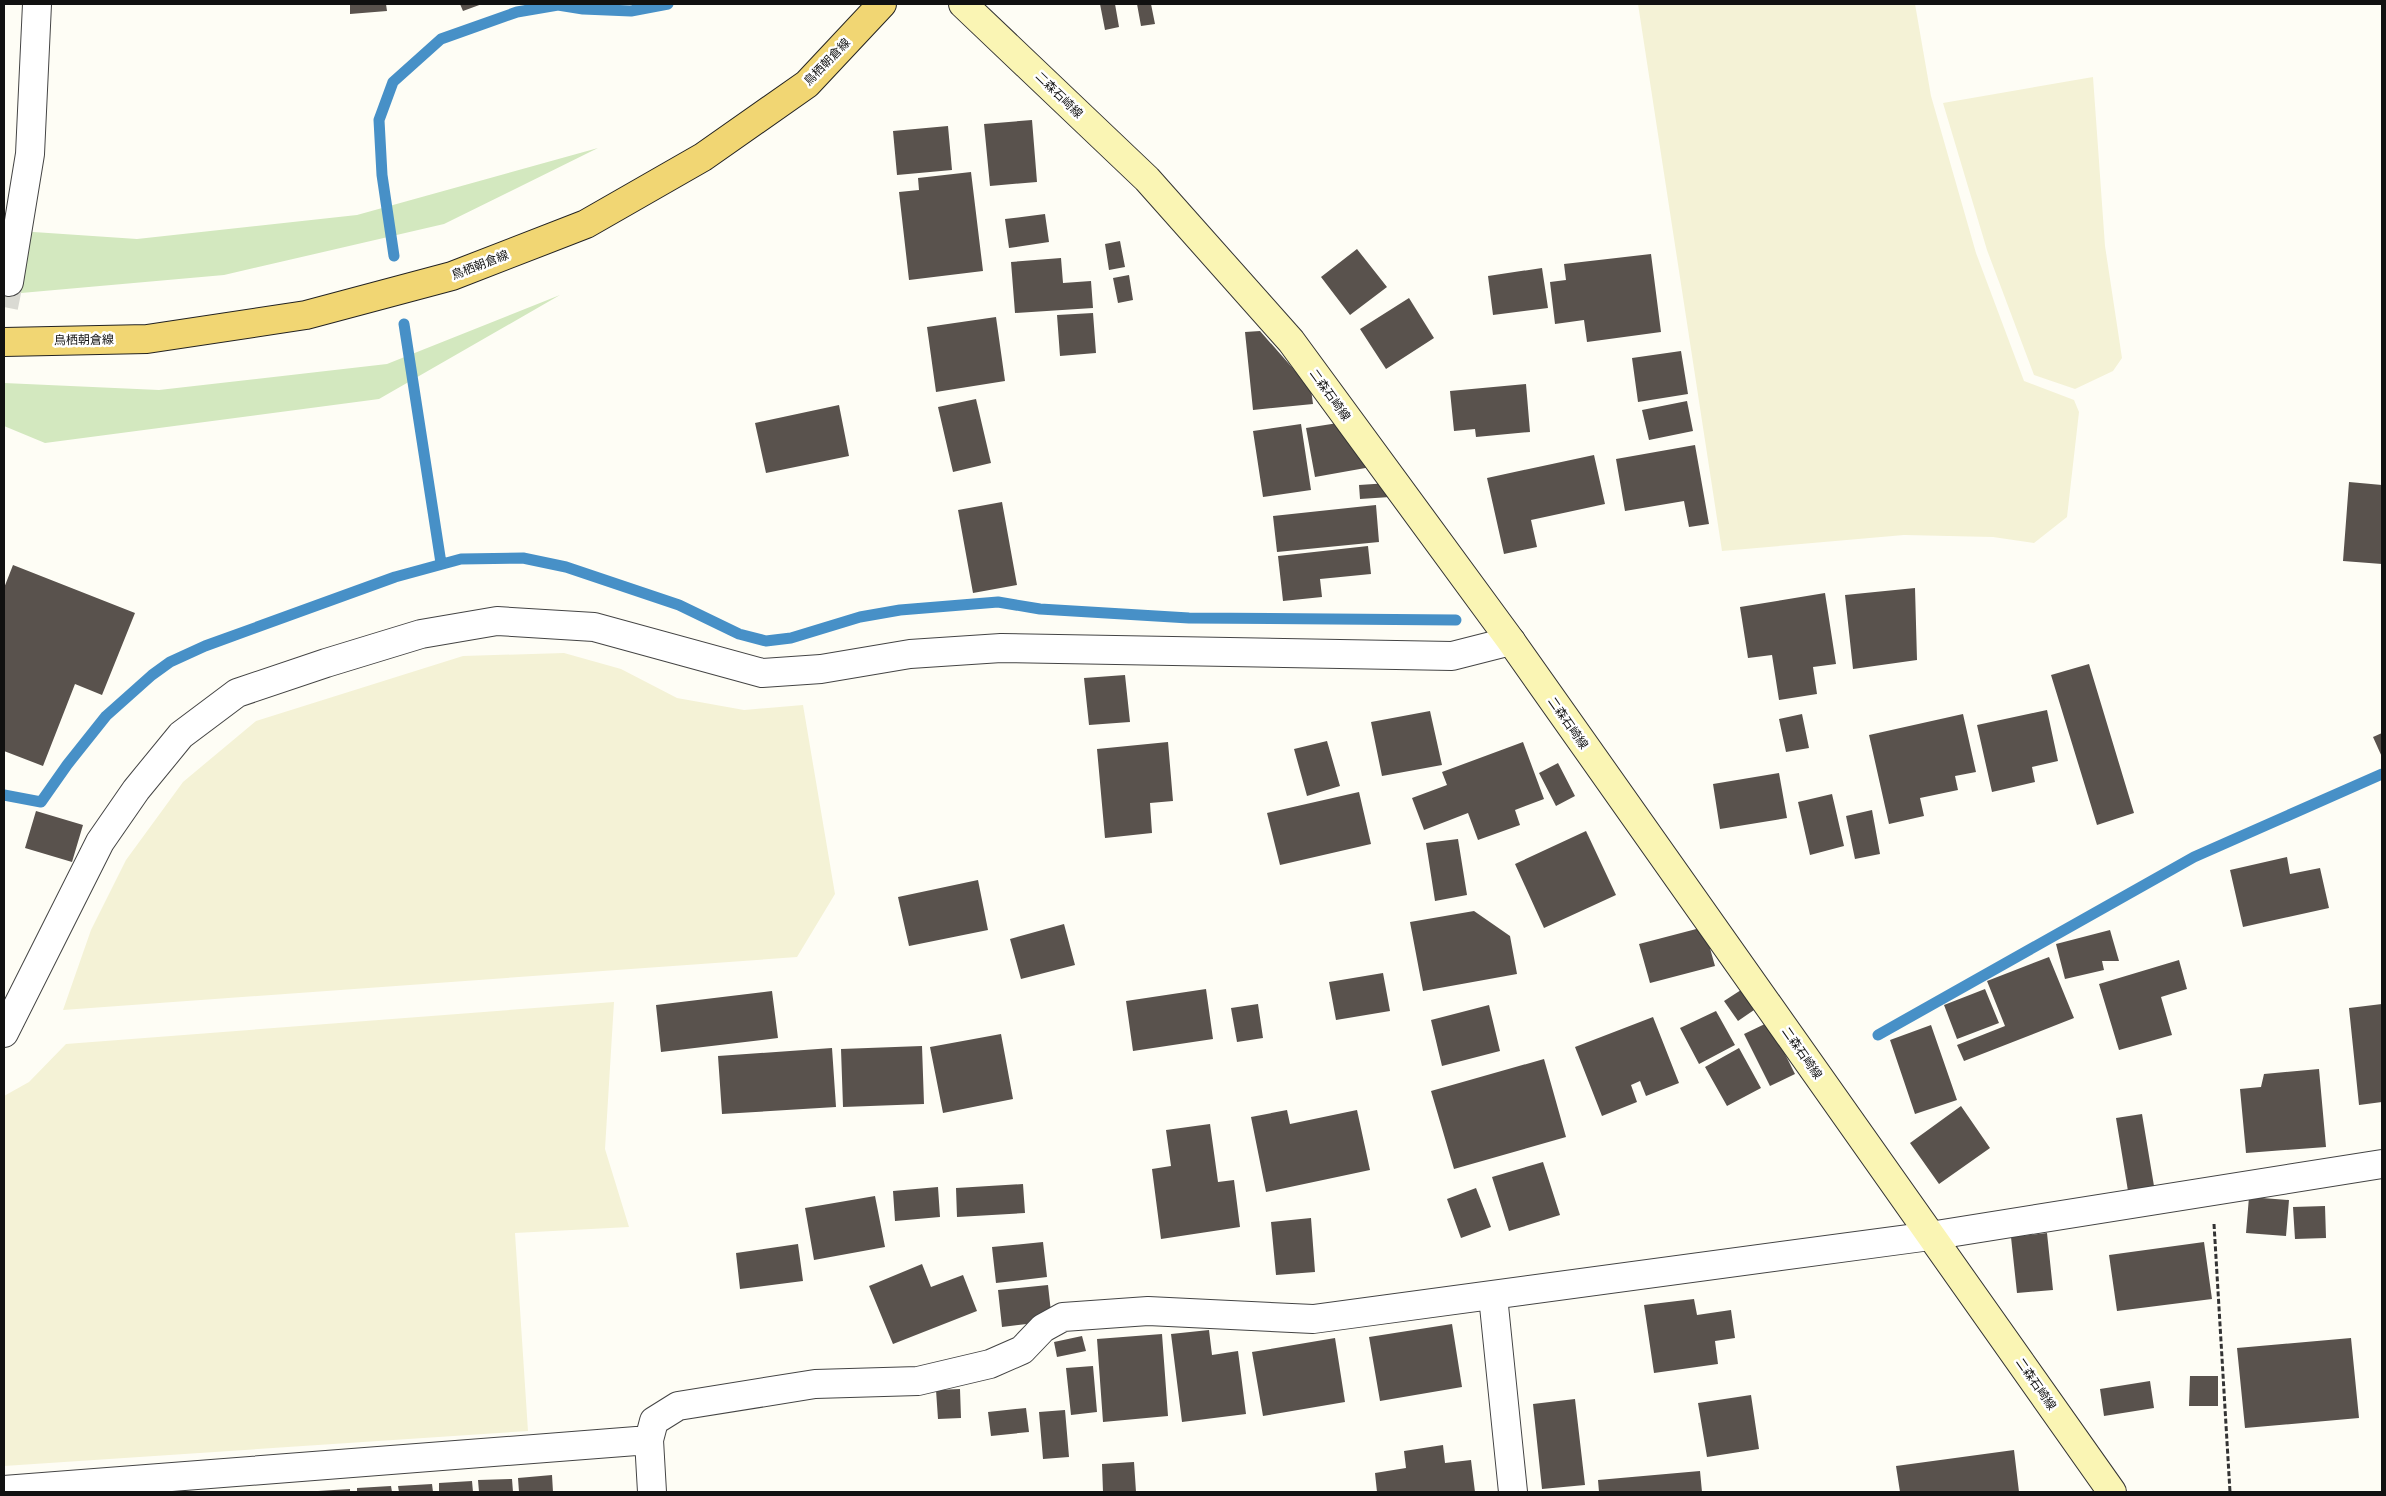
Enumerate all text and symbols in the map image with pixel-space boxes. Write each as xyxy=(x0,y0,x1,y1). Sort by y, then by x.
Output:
street label: 鳥栖朝倉線 xyxy=(801,36,853,88)
street label: 二森石崎線 xyxy=(1033,69,1085,121)
street label: 鳥栖朝倉線 xyxy=(449,248,511,282)
street label: 鳥栖朝倉線 xyxy=(54,332,114,348)
street label: 二森石崎線 xyxy=(1307,367,1353,423)
street label: 二森石崎線 xyxy=(1545,694,1591,752)
street label: 二森石崎線 xyxy=(1779,1024,1825,1082)
street label: 二森石崎線 xyxy=(2013,1355,2059,1413)

